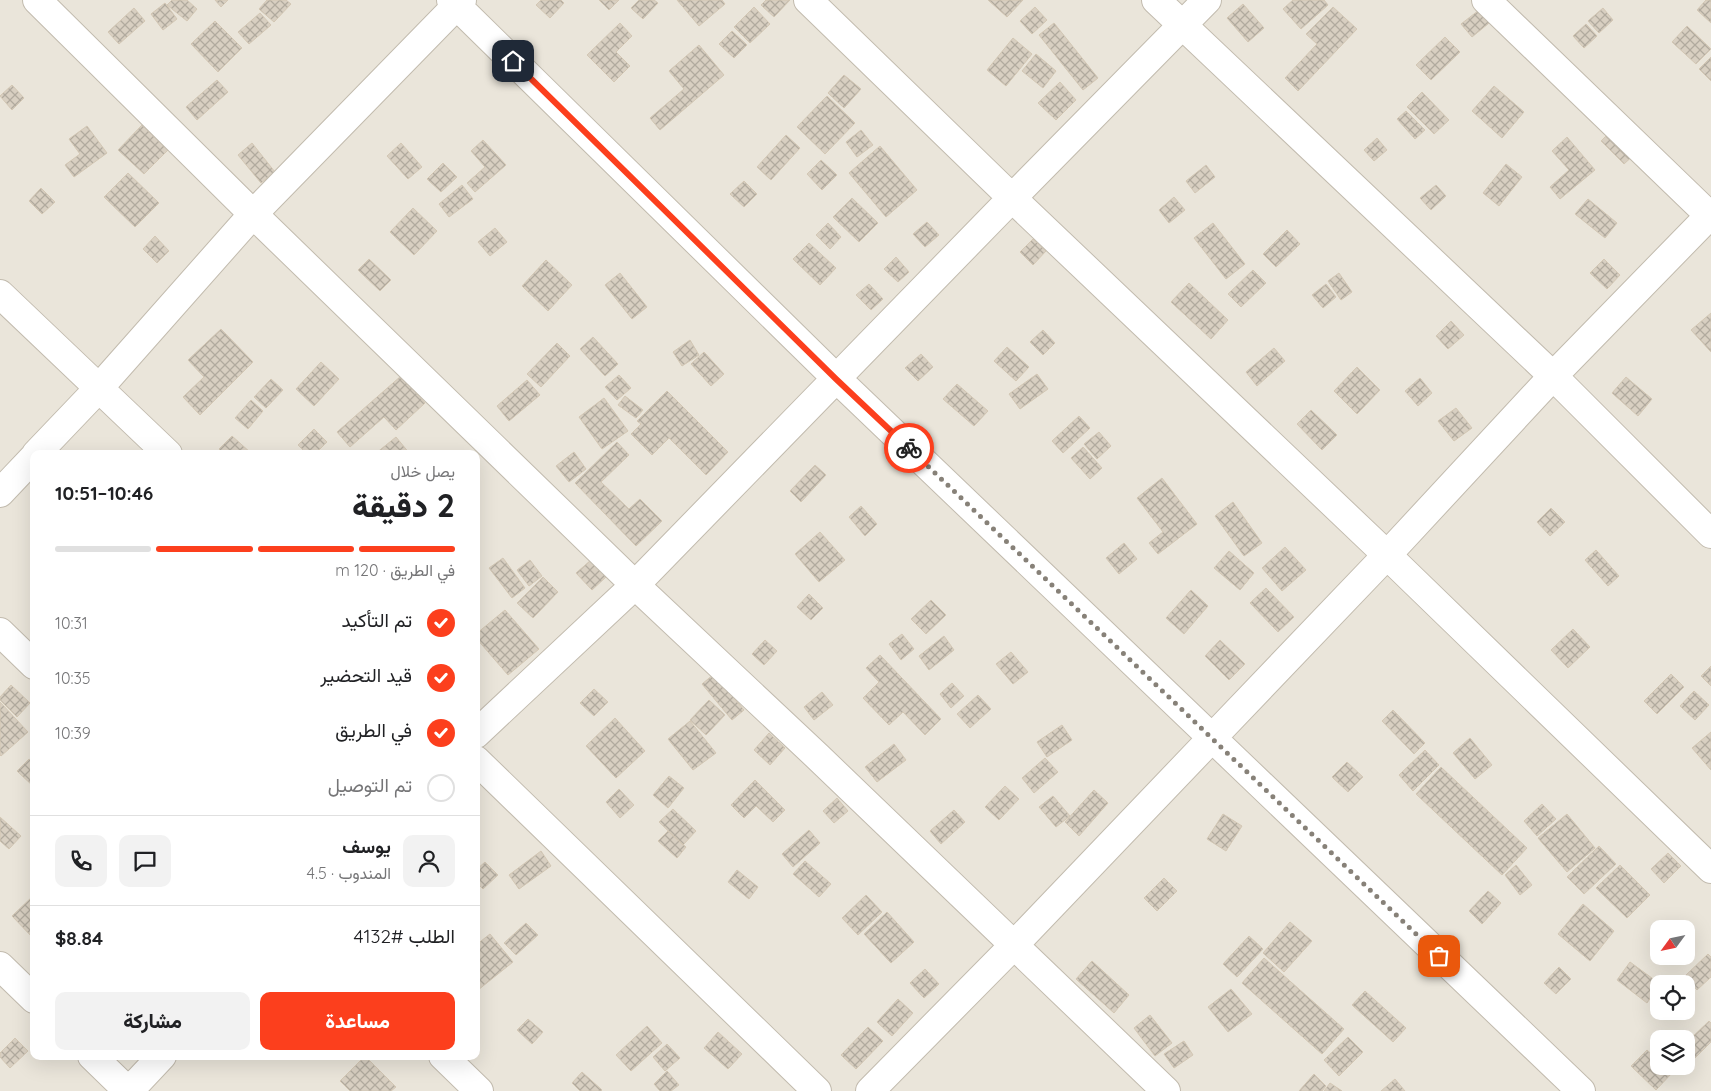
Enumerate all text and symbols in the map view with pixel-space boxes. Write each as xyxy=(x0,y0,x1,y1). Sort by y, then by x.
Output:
pin xyxy=(492,40,534,82)
icon: home xyxy=(499,47,527,75)
courier xyxy=(884,423,934,473)
icon: bike xyxy=(895,434,923,462)
text: يصل خلال xyxy=(391,461,455,481)
text: 10:46–10:51 xyxy=(55,481,153,505)
text: 2 دقيقة xyxy=(352,485,455,525)
text: في الطريق · 120 m xyxy=(335,560,455,580)
text: تم التأكيد xyxy=(341,608,412,632)
icon: check xyxy=(427,609,455,637)
text: 10:31 xyxy=(55,613,88,633)
text: قيد التحضير xyxy=(320,663,412,687)
icon: check xyxy=(427,664,455,692)
text: 10:35 xyxy=(55,668,91,688)
text: في الطريق xyxy=(335,718,412,742)
icon: check xyxy=(427,719,455,747)
text: 10:39 xyxy=(55,723,91,743)
text: تم التوصيل xyxy=(328,773,412,797)
text: يوسف xyxy=(342,834,391,858)
button: phone xyxy=(55,835,107,887)
button: chat xyxy=(119,835,171,887)
button: person xyxy=(403,835,455,887)
text: المندوب · 4.5 xyxy=(307,863,391,883)
north arrow xyxy=(1650,920,1695,965)
map controls xyxy=(1650,920,1695,1075)
text: الطلب #4132 xyxy=(354,924,455,948)
text: $8.84 xyxy=(55,926,103,950)
pin xyxy=(1418,935,1460,977)
icon: bag xyxy=(1425,942,1453,970)
button: locate xyxy=(1650,975,1695,1020)
button: مشاركة xyxy=(55,992,250,1050)
button: مساعدة xyxy=(260,992,455,1050)
button: layers xyxy=(1650,1030,1695,1075)

